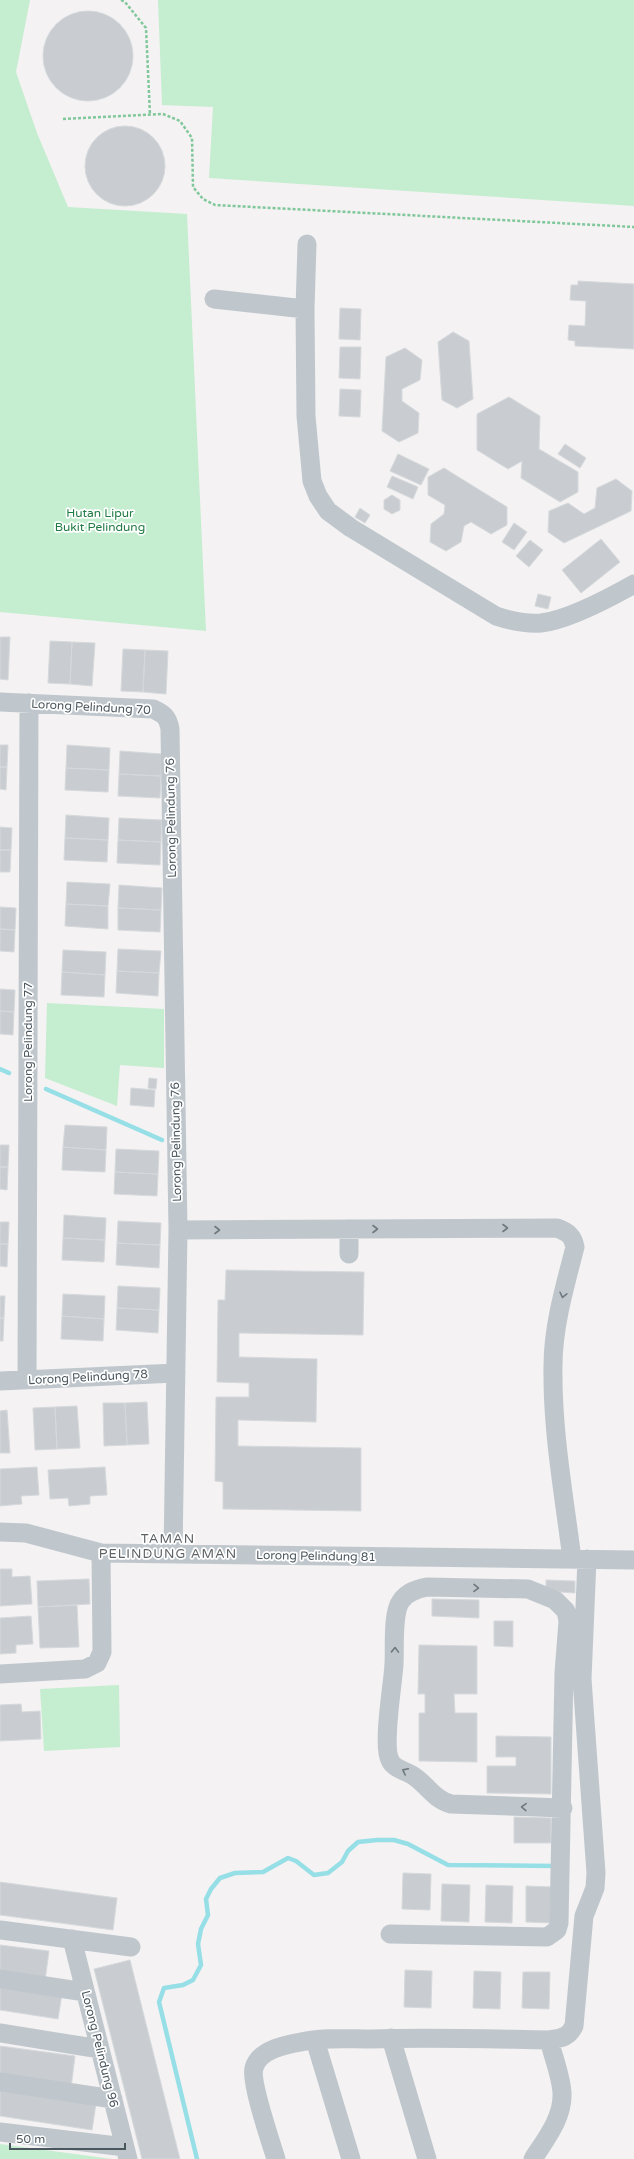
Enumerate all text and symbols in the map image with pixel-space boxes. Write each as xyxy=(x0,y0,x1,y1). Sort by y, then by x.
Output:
park label: Hutan Lipur Bukit Pelindung xyxy=(55,506,145,534)
street label: Lorong Pelindung 70 xyxy=(31,697,152,717)
street label: Lorong Pelindung 76 xyxy=(163,758,179,878)
street label: Lorong Pelindung 77 xyxy=(21,982,35,1102)
street label: Lorong Pelindung 76 xyxy=(168,1082,184,1202)
one-way arrow xyxy=(502,1224,508,1232)
one-way arrow xyxy=(372,1225,378,1233)
one-way arrow xyxy=(214,1226,220,1234)
one-way arrow xyxy=(559,1291,568,1298)
street label: Lorong Pelindung 78 xyxy=(28,1367,148,1387)
district label: TAMAN PELINDUNG AMAN xyxy=(99,1531,237,1562)
street label: Lorong Pelindung 81 xyxy=(256,1548,376,1564)
one-way arrow xyxy=(473,1584,479,1592)
one-way arrow xyxy=(391,1647,399,1653)
one-way arrow xyxy=(402,1768,409,1776)
one-way arrow xyxy=(521,1802,527,1811)
street label: Lorong Pelindung 96 xyxy=(79,1989,121,2109)
scale bar xyxy=(10,2125,125,2151)
text: 50 m xyxy=(16,2132,45,2146)

